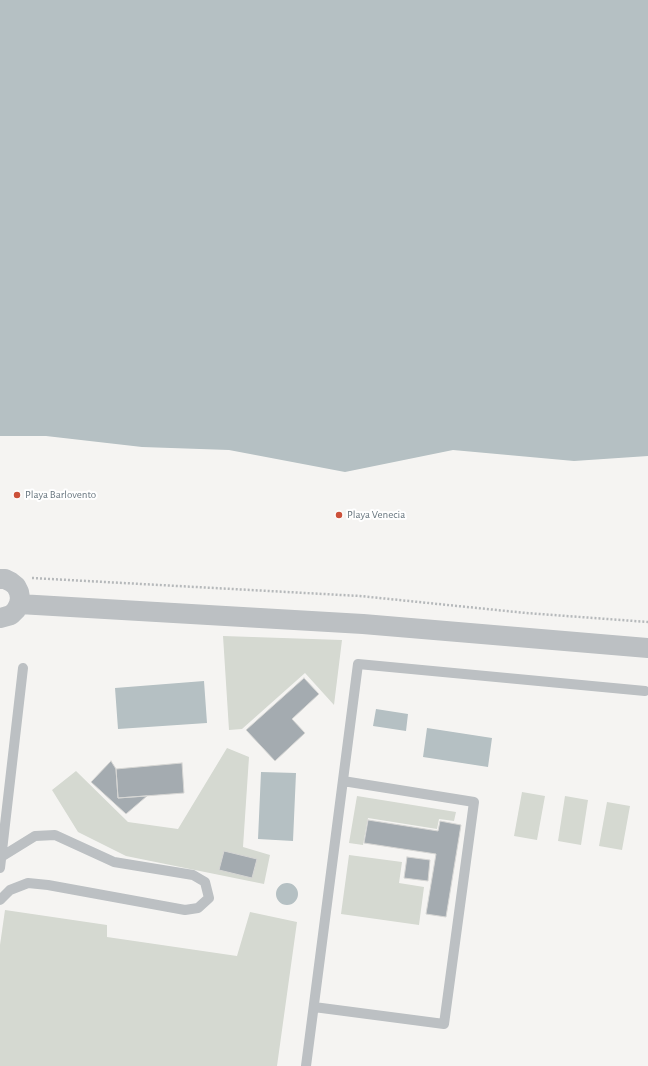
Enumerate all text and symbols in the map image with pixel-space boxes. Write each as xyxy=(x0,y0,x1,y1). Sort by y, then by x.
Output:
place label: Playa Barlovento xyxy=(25,488,96,502)
marker: Playa Barlovento xyxy=(12,490,22,500)
place label: Playa Venecia xyxy=(347,508,405,522)
marker: Playa Venecia xyxy=(334,510,344,520)

